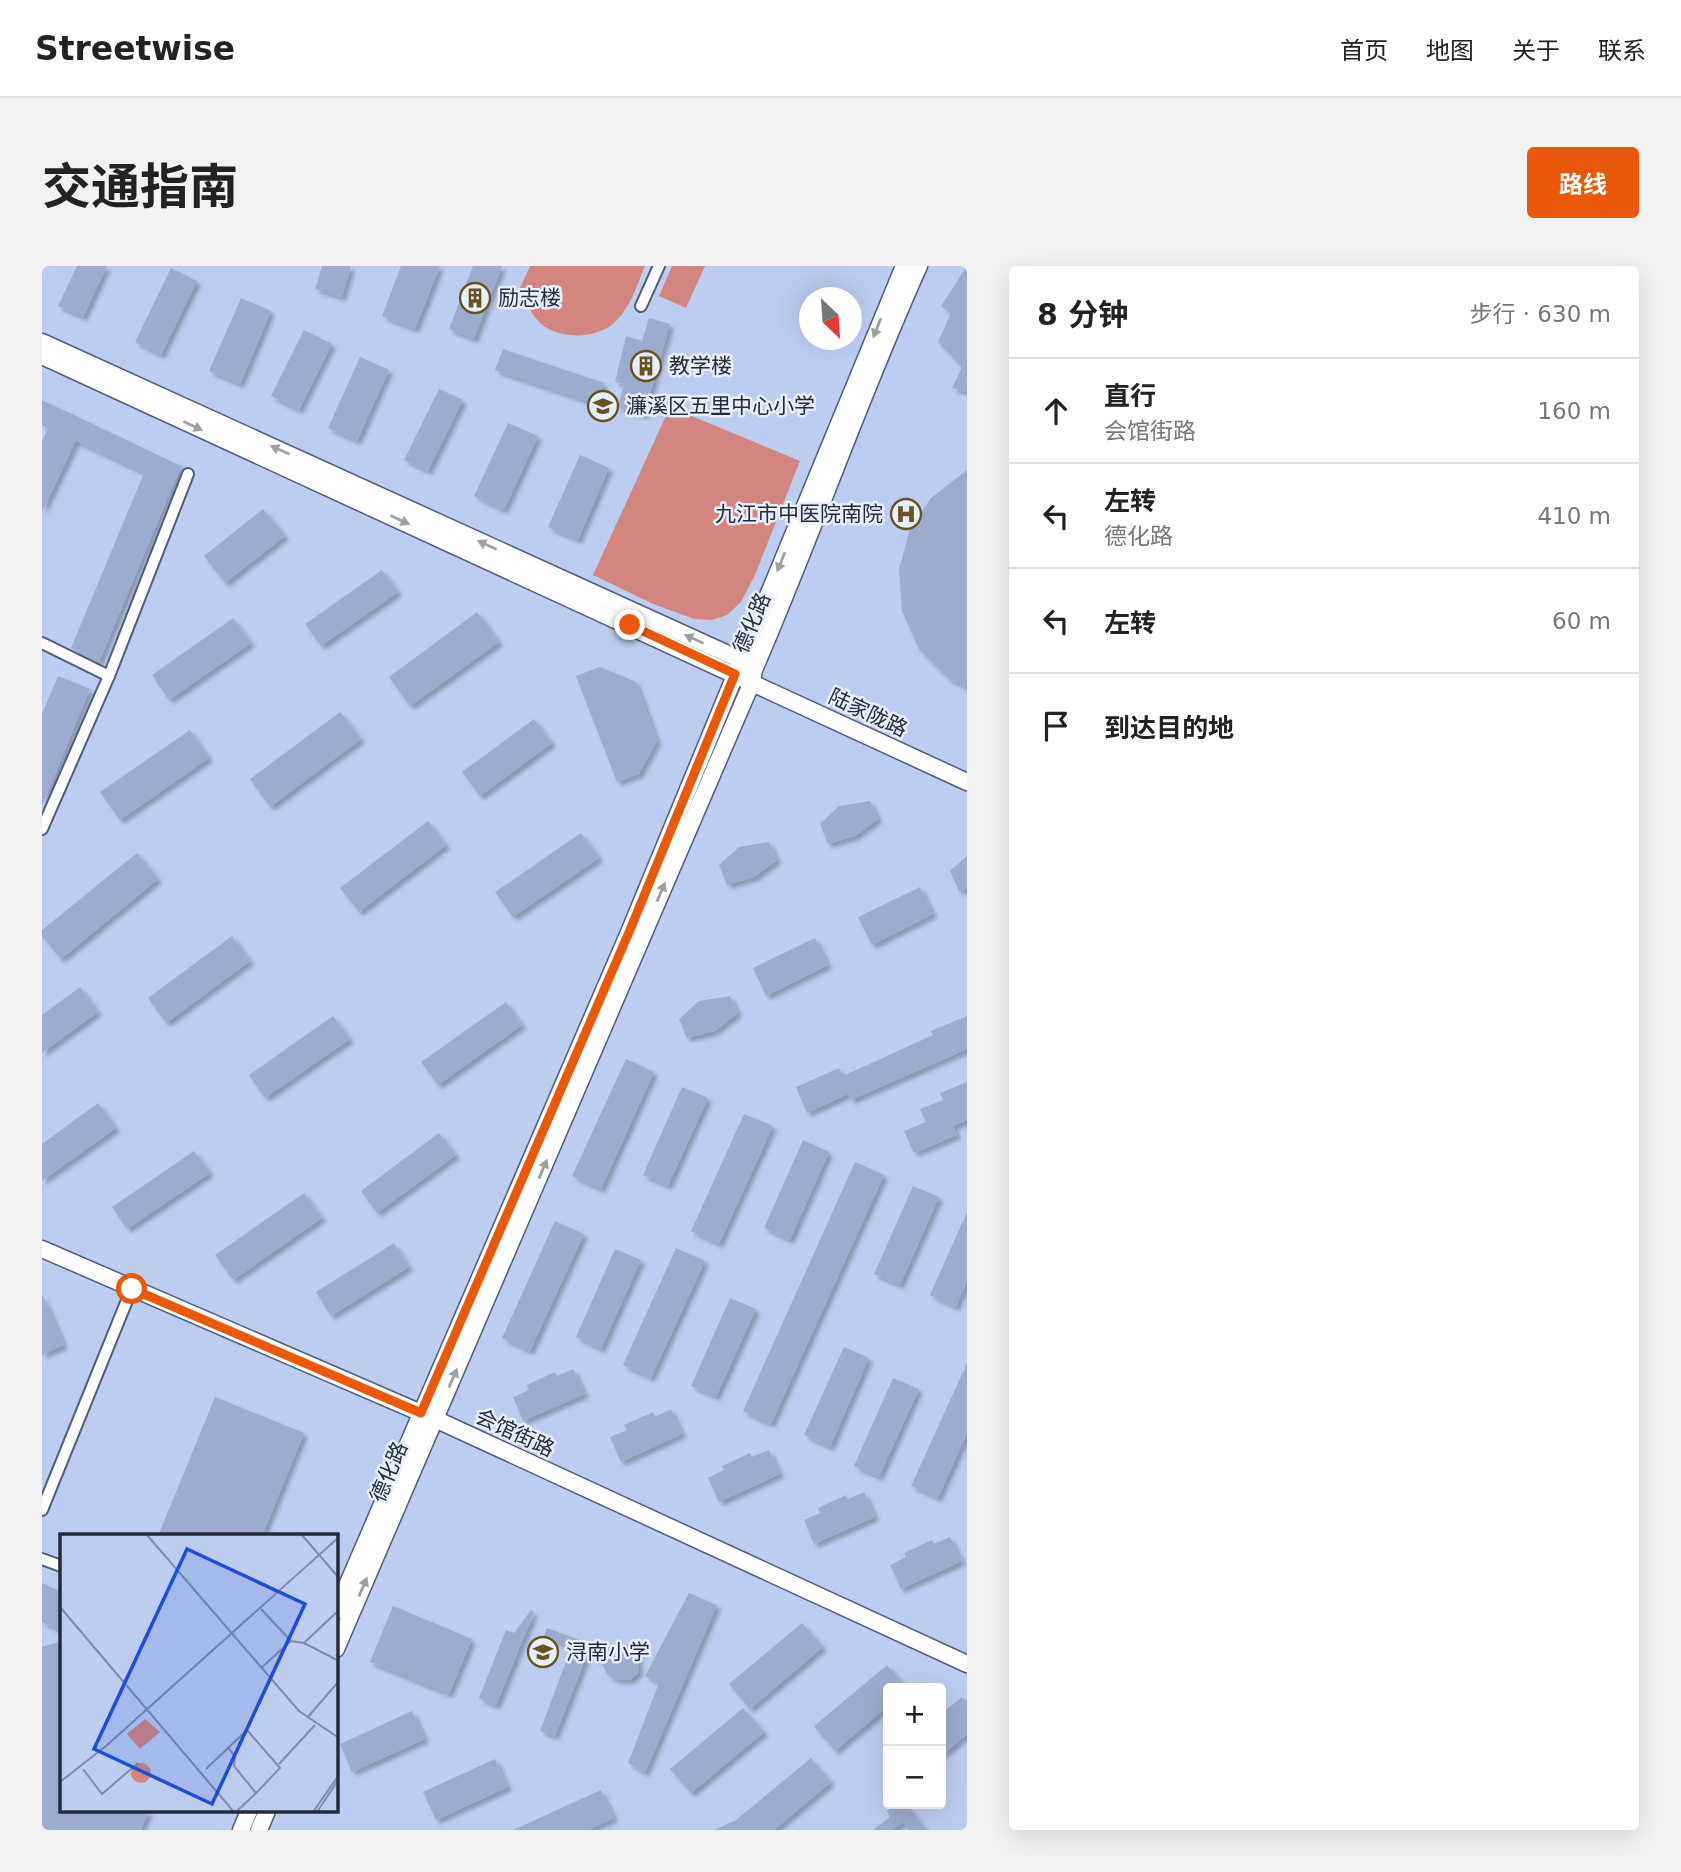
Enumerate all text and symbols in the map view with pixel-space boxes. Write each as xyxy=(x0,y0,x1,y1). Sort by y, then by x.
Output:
text: Streetwise xyxy=(35,29,235,68)
text: 首页 xyxy=(1340,37,1388,65)
text: 地图 xyxy=(1426,37,1474,65)
text: 关于 xyxy=(1512,37,1560,65)
text: 联系 xyxy=(1598,37,1646,65)
button: 路线 xyxy=(1527,147,1639,218)
text: 交通指南 xyxy=(42,159,238,216)
building icon: 励志楼 xyxy=(458,281,492,315)
place label: 励志楼 xyxy=(498,286,561,310)
north arrow xyxy=(799,287,862,350)
text: 8 分钟 xyxy=(1037,297,1128,332)
text: 步行 · 630 m xyxy=(1469,301,1611,327)
one-way arrow xyxy=(871,318,882,339)
building icon: 教学楼 xyxy=(629,349,663,383)
place label: 教学楼 xyxy=(669,354,732,378)
text: 直行 xyxy=(1104,381,1156,411)
school or university icon: 濂溪区五里中心小学 xyxy=(586,389,620,423)
icon: ahead xyxy=(1037,392,1075,430)
place label: 濂溪区五里中心小学 xyxy=(626,394,815,418)
text: 160 m xyxy=(1537,398,1611,424)
text: 会馆街路 xyxy=(1104,418,1196,444)
one-way arrow xyxy=(183,420,203,432)
one-way arrow xyxy=(269,445,290,456)
text: 左转 xyxy=(1104,486,1156,516)
hospital icon: 九江市中医院南院 xyxy=(889,497,923,531)
icon: left xyxy=(1037,497,1075,535)
place label: 九江市中医院南院 xyxy=(715,502,883,526)
text: 410 m xyxy=(1537,503,1611,529)
one-way arrow xyxy=(390,514,410,526)
text: 德化路 xyxy=(1104,523,1173,549)
one-way arrow xyxy=(477,539,497,551)
one-way arrow xyxy=(775,551,786,572)
street label: 德化路 xyxy=(729,589,775,657)
icon: left xyxy=(1037,602,1075,640)
text: 左转 xyxy=(1104,608,1156,638)
text: 60 m xyxy=(1552,608,1611,634)
route end xyxy=(614,609,645,640)
one-way arrow xyxy=(684,633,704,645)
street label: 陆家陇路 xyxy=(825,684,911,742)
icon: arrive xyxy=(1037,707,1075,745)
text: 到达目的地 xyxy=(1104,713,1234,743)
one-way arrow xyxy=(656,881,667,902)
one-way arrow xyxy=(537,1158,548,1179)
route start xyxy=(116,1273,147,1304)
one-way arrow xyxy=(448,1367,459,1388)
street label: 会馆街路 xyxy=(472,1404,558,1462)
street label: 德化路 xyxy=(366,1438,412,1506)
inset map xyxy=(60,1534,338,1812)
one-way arrow xyxy=(358,1576,369,1597)
school or university icon: 浔南小学 xyxy=(526,1635,560,1669)
place label: 浔南小学 xyxy=(566,1640,650,1664)
map controls xyxy=(883,1683,946,1809)
button: + xyxy=(883,1683,946,1746)
button: − xyxy=(883,1746,946,1809)

